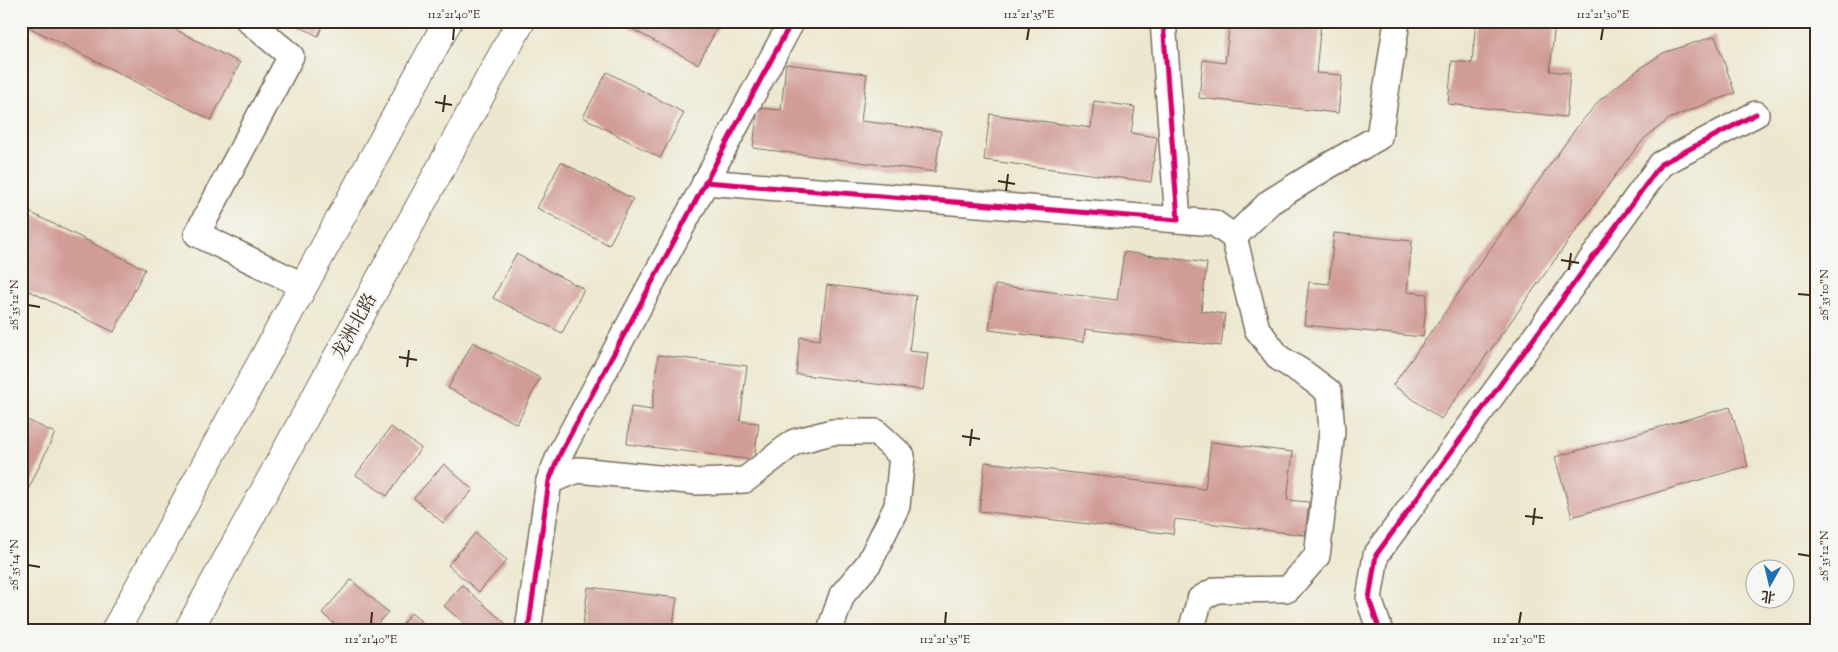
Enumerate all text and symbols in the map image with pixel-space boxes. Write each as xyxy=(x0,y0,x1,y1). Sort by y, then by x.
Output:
text: 112°21'40"E xyxy=(428,6,481,24)
text: 112°21'35"E xyxy=(1004,6,1055,24)
text: 112°21'30"E xyxy=(1577,6,1630,24)
text: 28°35'10"N xyxy=(1816,269,1834,321)
text: 28°35'12"N xyxy=(6,279,24,331)
street label: 龙洲北路 xyxy=(327,289,385,365)
text: 28°35'12"N xyxy=(1816,530,1834,582)
text: 28°35'14"N xyxy=(6,539,24,591)
north arrow xyxy=(1746,560,1796,610)
text: 北 xyxy=(1760,584,1777,606)
text: 112°21'40"E xyxy=(345,631,398,649)
text: 112°21'35"E xyxy=(920,631,971,649)
text: 112°21'30"E xyxy=(1493,631,1546,649)

